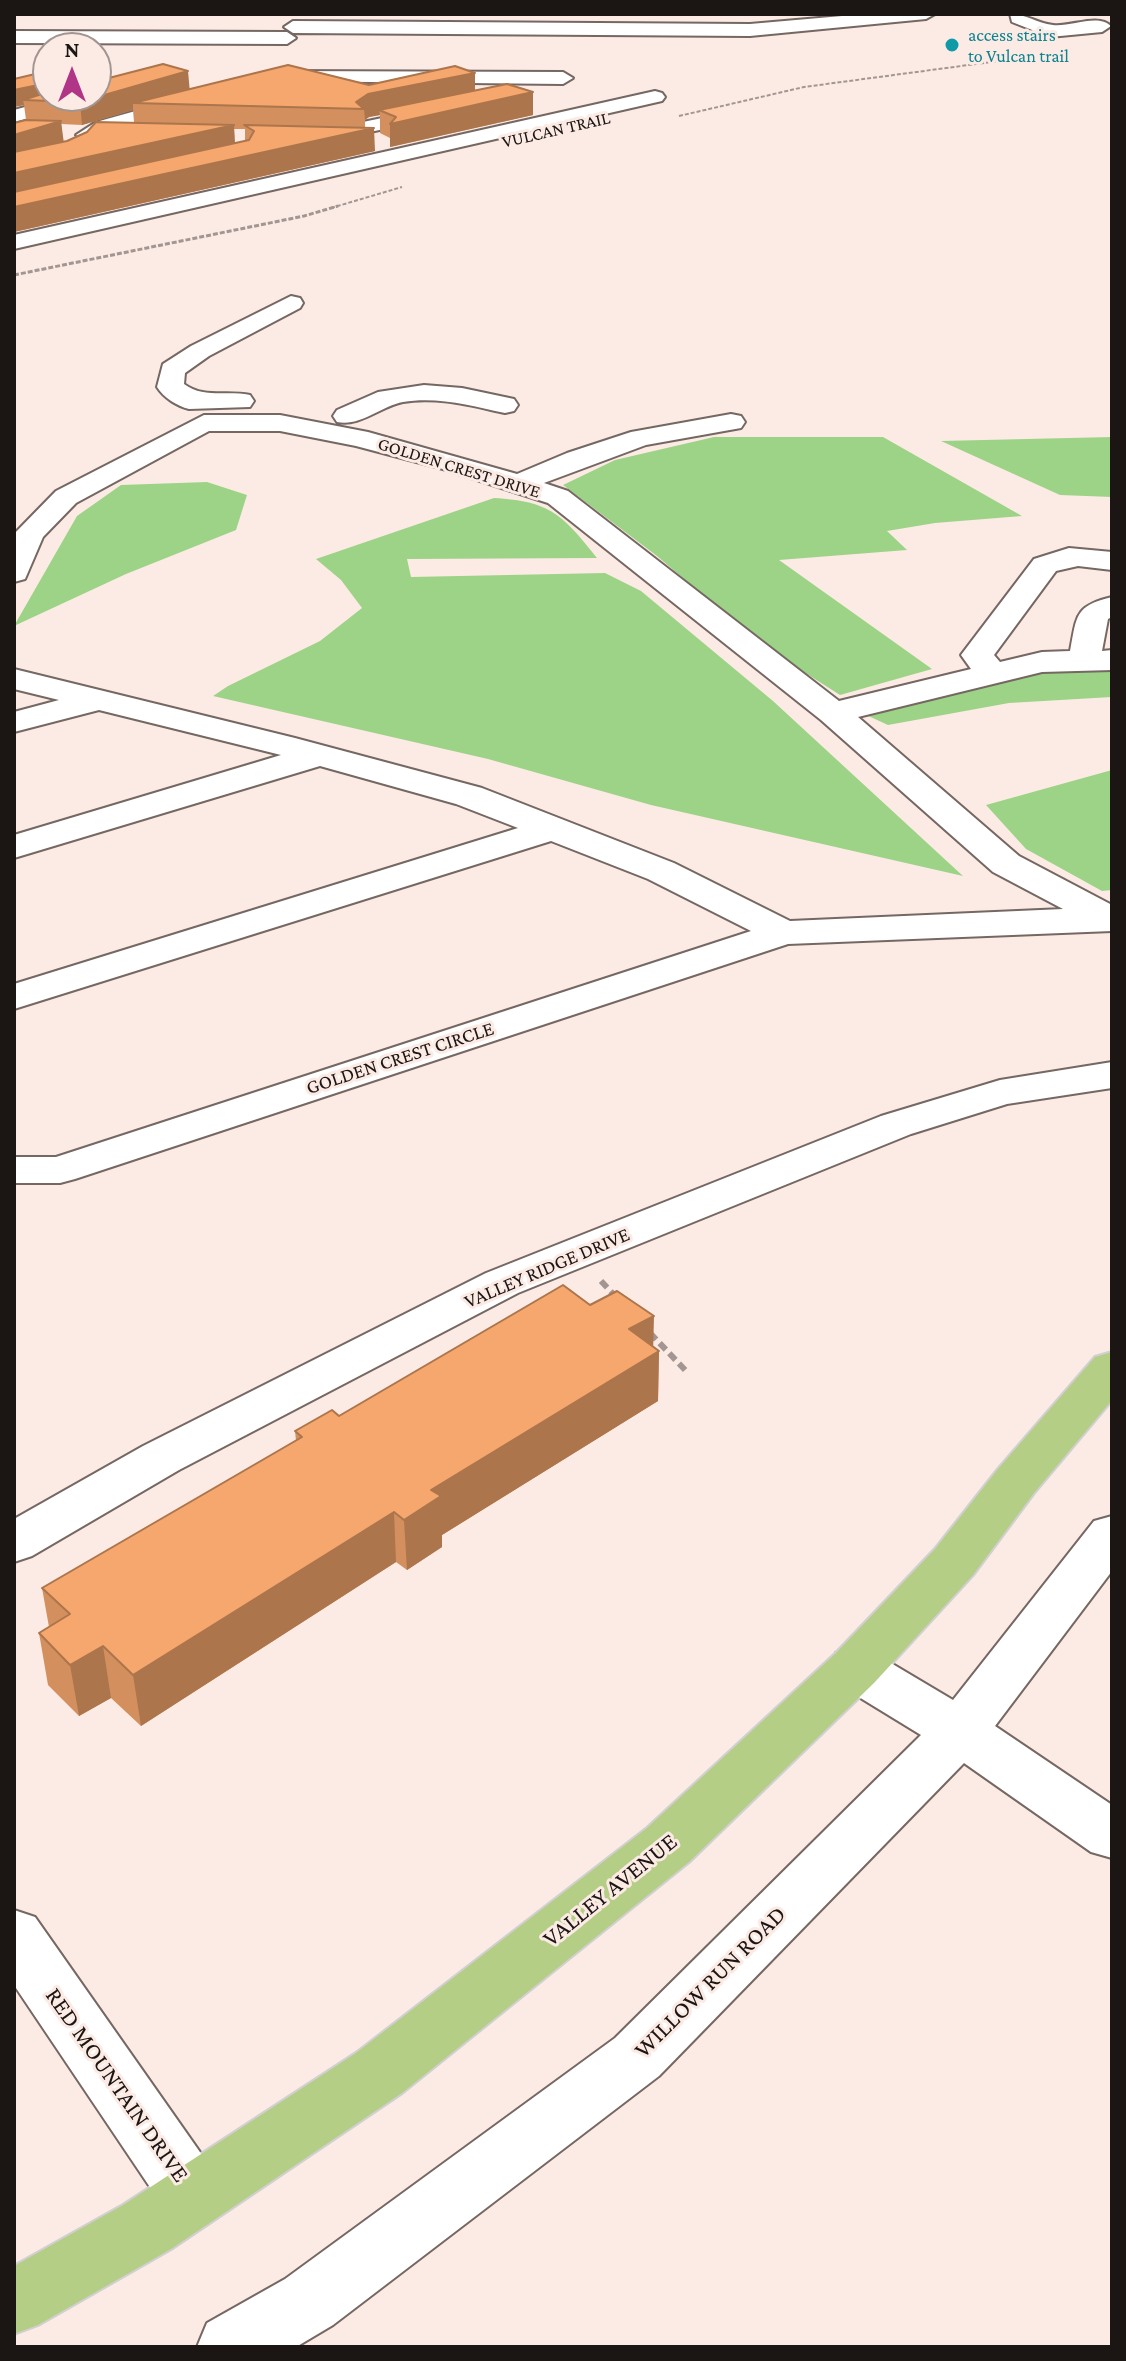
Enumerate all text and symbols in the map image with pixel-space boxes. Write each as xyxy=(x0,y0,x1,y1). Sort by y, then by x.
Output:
place label: access stairs to Vulcan trail xyxy=(968,24,1069,66)
north arrow xyxy=(32,32,112,112)
marker: access stairs to Vulcan trail xyxy=(943,36,961,54)
text: N xyxy=(65,37,80,62)
street label: VULCAN TRAIL xyxy=(500,107,612,153)
street label: GOLDEN CREST DRIVE xyxy=(375,433,543,503)
street label: GOLDEN CREST CIRCLE xyxy=(303,1016,497,1100)
street label: VALLEY RIDGE DRIVE xyxy=(461,1222,633,1314)
street label: VALLEY AVENUE xyxy=(537,1827,683,1953)
street label: WILLOW RUN ROAD xyxy=(628,1900,792,2064)
street label: RED MOUNTAIN DRIVE xyxy=(39,1982,195,2188)

